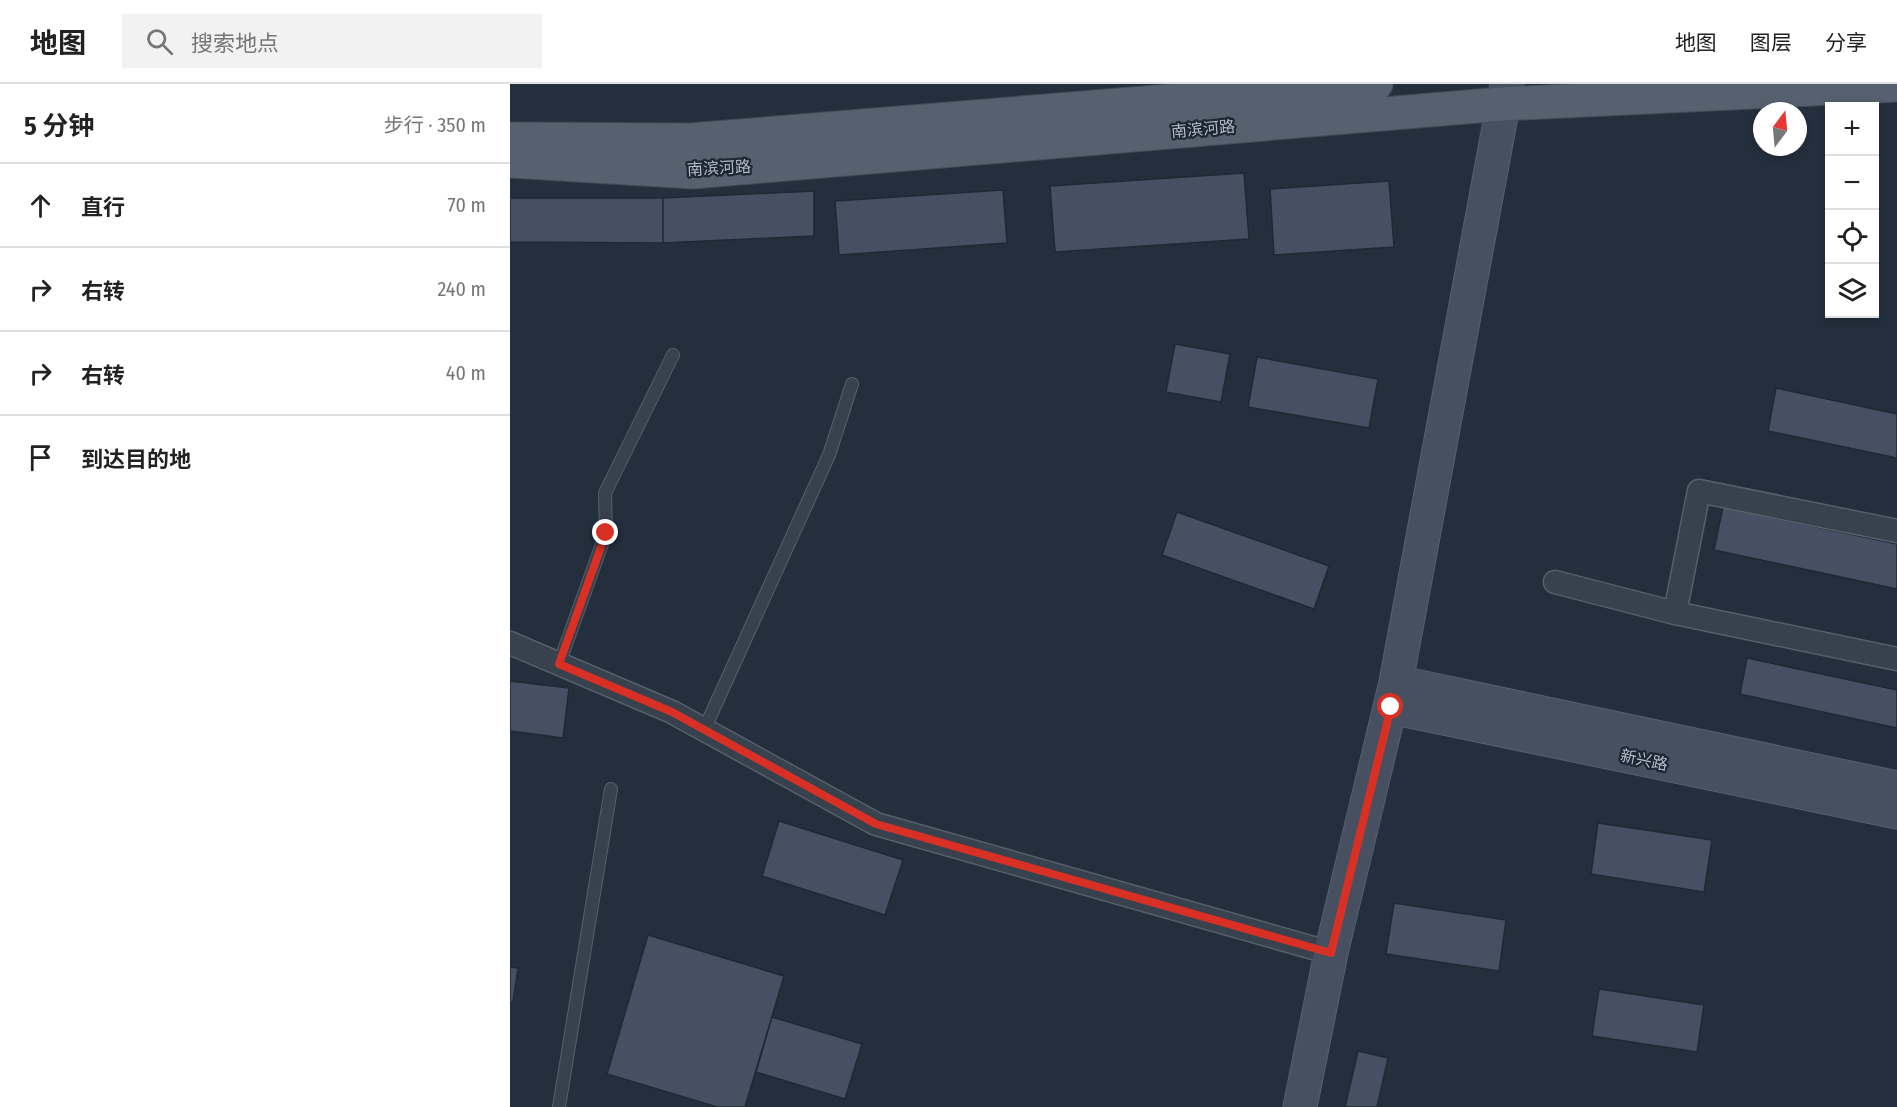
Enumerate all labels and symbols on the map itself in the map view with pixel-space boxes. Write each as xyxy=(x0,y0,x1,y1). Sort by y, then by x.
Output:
north arrow xyxy=(1753,102,1807,156)
street label: 南滨河路 xyxy=(1170,117,1236,141)
street label: 南滨河路 xyxy=(687,157,751,179)
route end xyxy=(592,519,618,545)
route start xyxy=(1377,693,1403,719)
street label: 新兴路 xyxy=(1619,746,1669,774)

